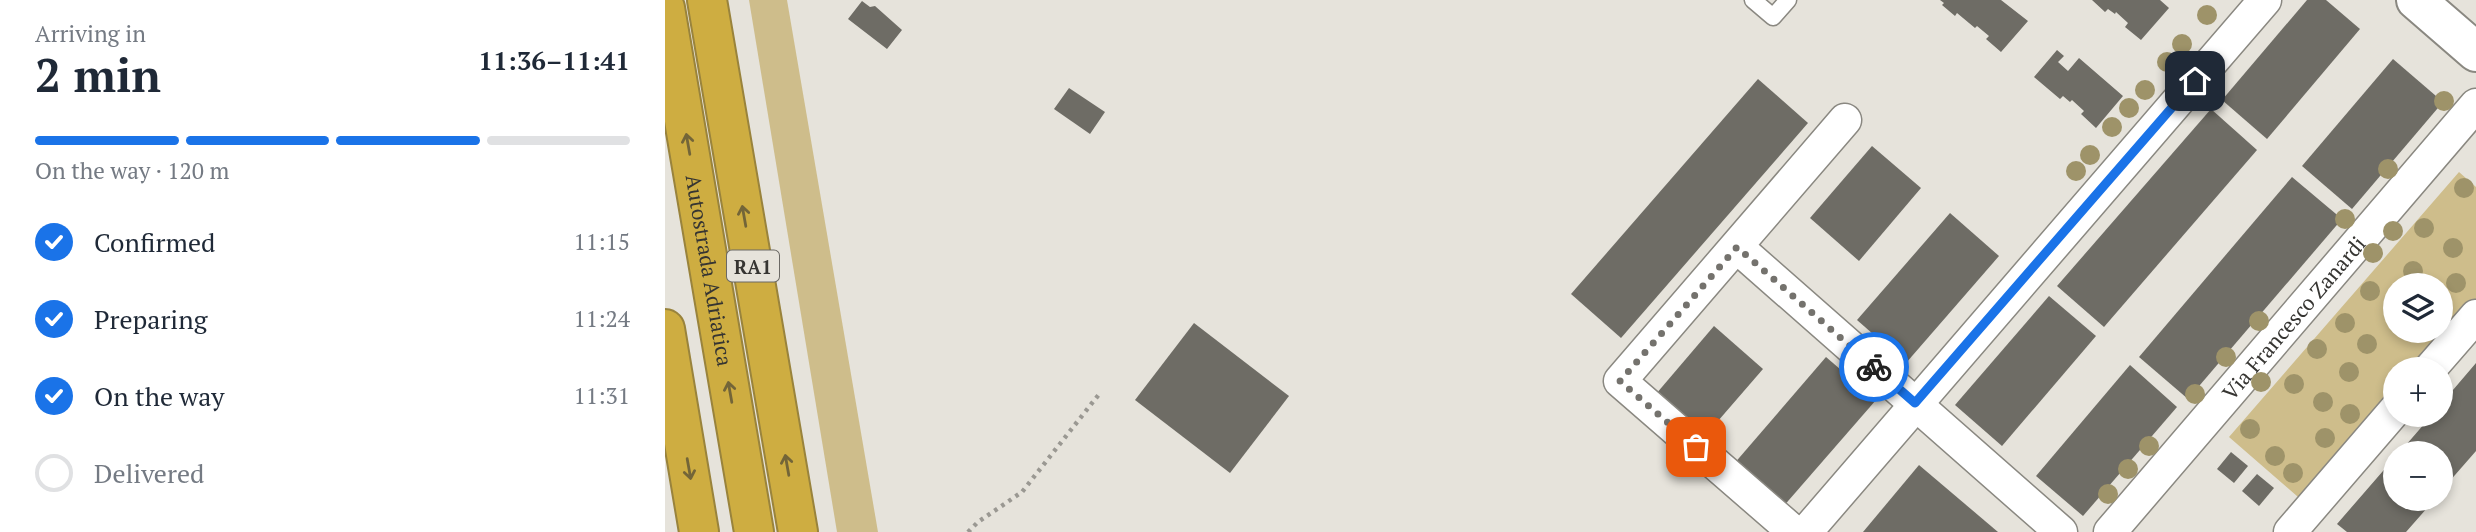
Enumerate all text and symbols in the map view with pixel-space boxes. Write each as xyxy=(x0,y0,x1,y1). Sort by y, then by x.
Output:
text: Arriving in xyxy=(35,18,146,49)
text: 11:36–11:41 xyxy=(478,43,630,77)
text: 2 min xyxy=(35,44,161,105)
pin xyxy=(2165,51,2225,111)
icon: home xyxy=(2176,62,2214,100)
one-way arrow xyxy=(681,133,694,156)
text: On the way · 120 m xyxy=(35,155,229,186)
street label: Autostrada Adriatica xyxy=(680,172,740,369)
one-way arrow xyxy=(737,205,750,228)
icon: check xyxy=(35,223,73,261)
text: Confirmed xyxy=(94,225,215,259)
text: 11:15 xyxy=(573,226,630,257)
street label: Via Francesco Zanardi xyxy=(2216,230,2371,406)
road number: RA1 xyxy=(727,250,779,282)
map controls xyxy=(2383,273,2453,511)
button: layers xyxy=(2383,273,2453,343)
icon: check xyxy=(35,300,73,338)
text: Preparing xyxy=(94,302,207,336)
text: 11:24 xyxy=(573,303,630,334)
courier xyxy=(1839,332,1909,402)
icon: bike xyxy=(1855,348,1893,386)
button: + xyxy=(2383,357,2453,427)
icon: check xyxy=(35,377,73,415)
text: On the way xyxy=(94,379,225,413)
text: 11:31 xyxy=(573,380,630,411)
one-way arrow xyxy=(723,381,736,404)
pin xyxy=(1666,417,1726,477)
icon: bag xyxy=(1677,428,1715,466)
button: − xyxy=(2383,441,2453,511)
one-way arrow xyxy=(780,454,793,477)
text: Delivered xyxy=(94,456,204,490)
one-way arrow xyxy=(683,457,696,480)

